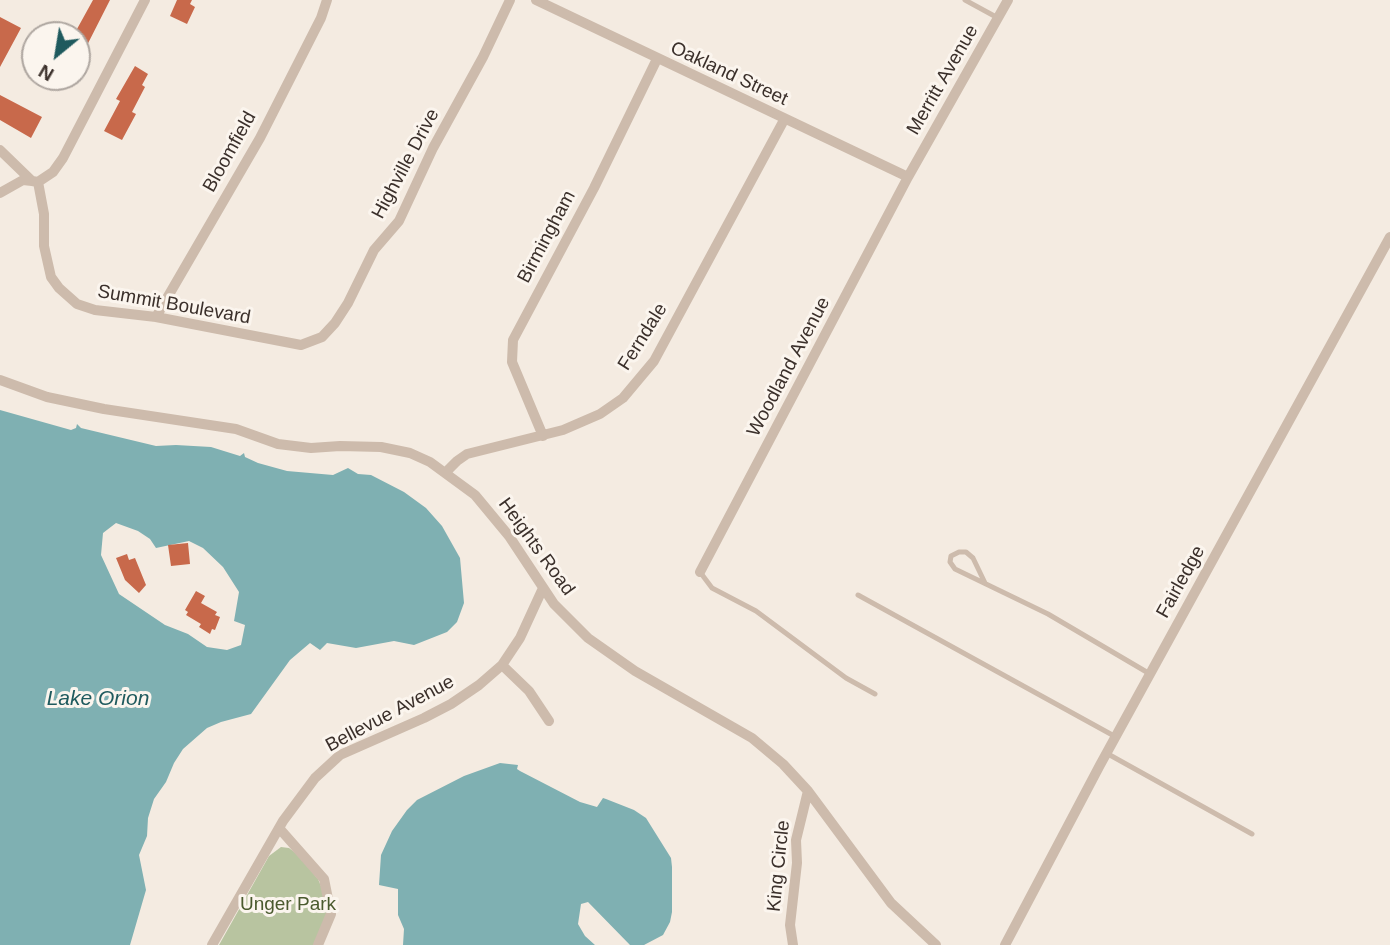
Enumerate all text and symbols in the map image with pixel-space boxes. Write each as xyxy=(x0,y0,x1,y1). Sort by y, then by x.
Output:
north arrow xyxy=(21,21,91,91)
street label: Merritt Avenue xyxy=(902,21,984,139)
street label: Oakland Street xyxy=(667,37,791,111)
text: N xyxy=(35,60,57,85)
street label: Highville Drive xyxy=(367,105,445,223)
street label: Bloomfield xyxy=(199,108,261,196)
street label: Birmingham xyxy=(513,187,581,287)
street label: Summit Boulevard xyxy=(96,280,252,330)
street label: Woodland Avenue xyxy=(743,293,835,441)
street label: Ferndale xyxy=(613,299,673,375)
street label: Heights Road xyxy=(493,494,579,600)
street label: Fairledge xyxy=(1152,542,1210,622)
street label: Bellevue Avenue xyxy=(322,671,458,757)
water label: Lake Orion xyxy=(47,686,149,712)
street label: King Circle xyxy=(763,819,795,913)
park label: Unger Park xyxy=(240,894,336,916)

